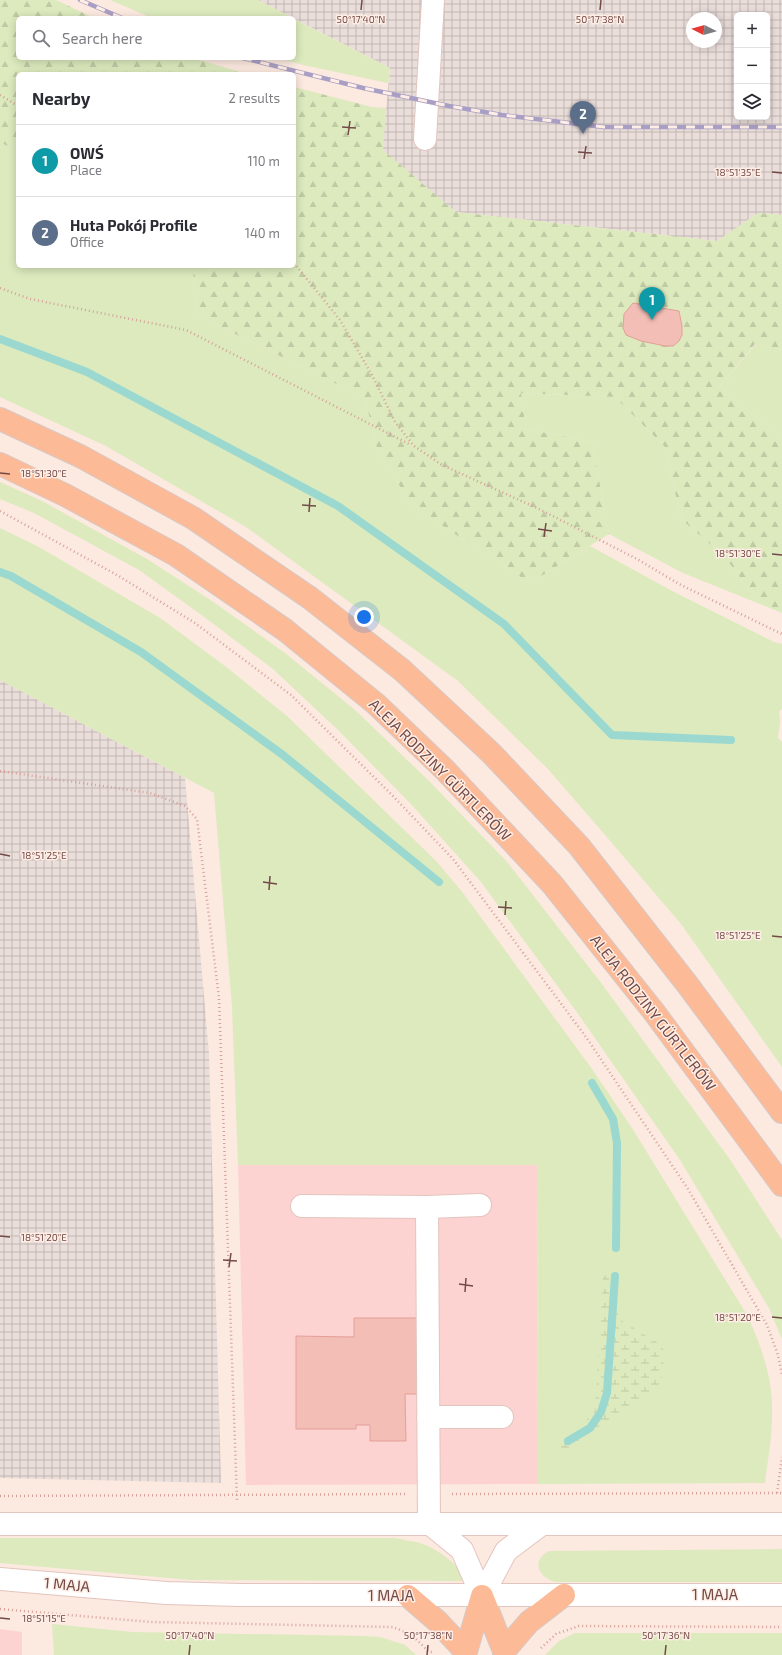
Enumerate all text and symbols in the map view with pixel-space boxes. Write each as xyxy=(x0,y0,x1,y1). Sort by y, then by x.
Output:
north arrow xyxy=(686,12,722,48)
map controls xyxy=(734,12,770,120)
button: + xyxy=(734,12,770,48)
text: 50°17'40"N xyxy=(337,13,385,25)
text: 50°17'38"N xyxy=(576,13,624,25)
search box xyxy=(16,16,296,60)
icon: search xyxy=(30,27,52,49)
text: Search here xyxy=(62,29,143,47)
button: − xyxy=(734,48,770,84)
button: layers xyxy=(734,84,770,120)
text: Nearby xyxy=(32,88,90,108)
text: 2 results xyxy=(228,90,280,106)
pin: 2 xyxy=(570,101,596,134)
text: OWŚ xyxy=(70,144,104,162)
text: 1 xyxy=(42,153,48,169)
text: 110 m xyxy=(248,153,280,169)
text: Place xyxy=(70,162,102,178)
text: 18°51'35"E xyxy=(715,166,761,178)
text: Huta Pokój Profile xyxy=(70,216,197,234)
text: 2 xyxy=(41,225,49,241)
text: 140 m xyxy=(245,225,280,241)
text: Office xyxy=(70,234,104,250)
pin: 1 xyxy=(639,287,665,320)
text: 18°51'30"E xyxy=(21,467,67,479)
text: 18°51'30"E xyxy=(715,547,761,559)
your location xyxy=(354,607,374,627)
street label: ALEJA RODZINY GÜRTLERÓW xyxy=(366,695,515,844)
text: 18°51'25"E xyxy=(21,849,67,861)
text: 18°51'25"E xyxy=(715,929,761,941)
street label: ALEJA RODZINY GÜRTLERÓW xyxy=(587,931,720,1094)
text: 18°51'20"E xyxy=(21,1231,67,1243)
text: 18°51'20"E xyxy=(715,1311,761,1323)
street label: 1 MAJA xyxy=(43,1573,92,1595)
street label: 1 MAJA xyxy=(692,1585,739,1603)
street label: 1 MAJA xyxy=(368,1586,415,1604)
text: 18°51'15"E xyxy=(22,1612,66,1624)
text: 50°17'40"N xyxy=(166,1629,214,1641)
text: 50°17'38"N xyxy=(404,1629,452,1641)
text: 50°17'36"N xyxy=(642,1629,690,1641)

